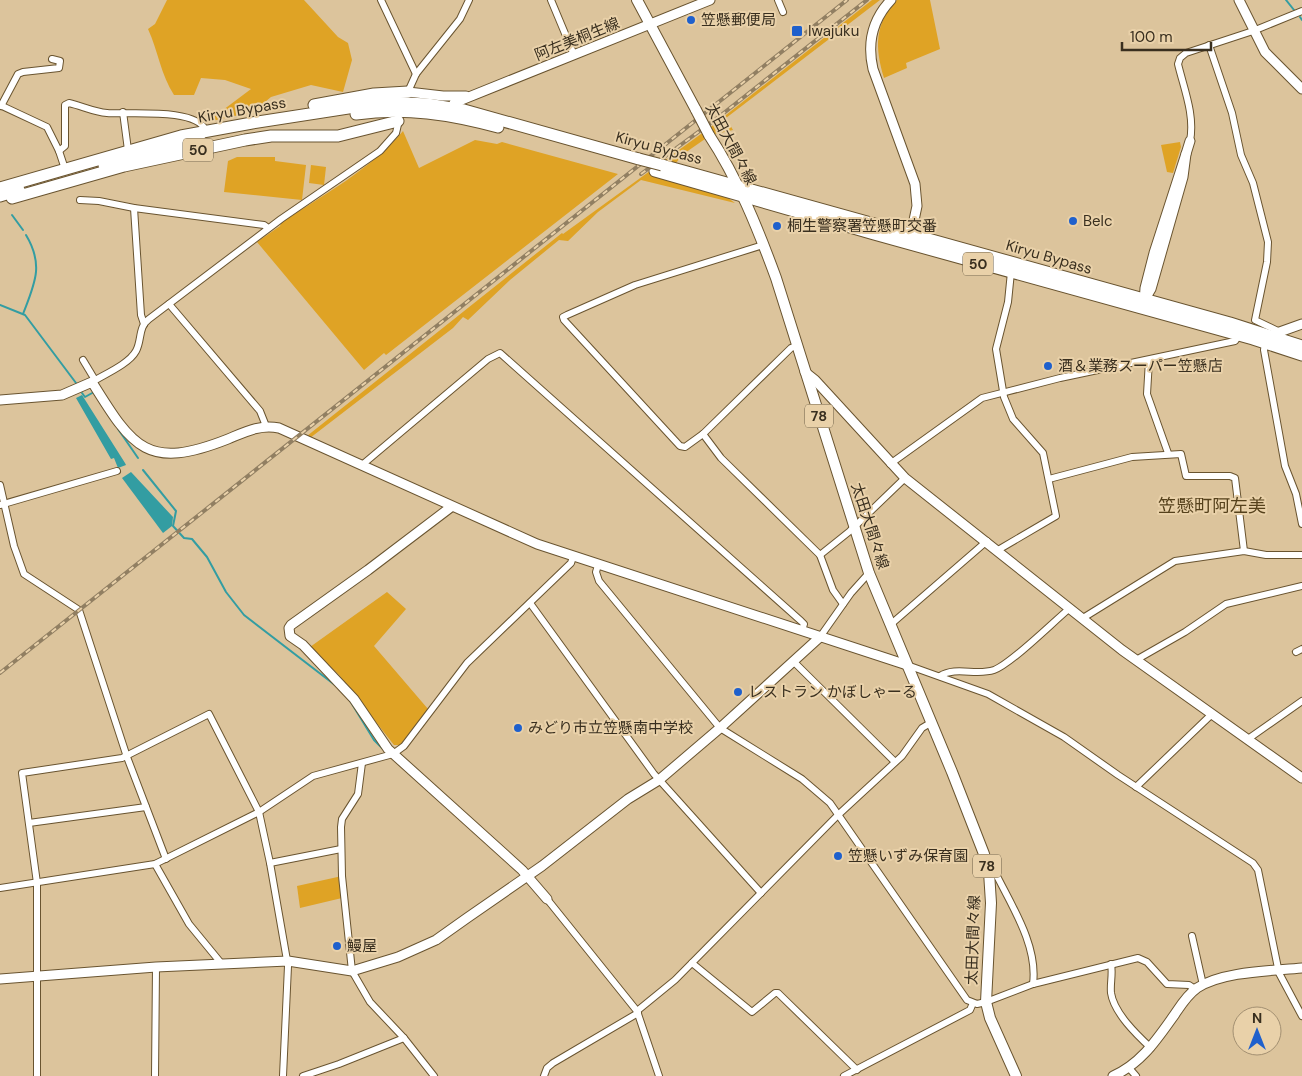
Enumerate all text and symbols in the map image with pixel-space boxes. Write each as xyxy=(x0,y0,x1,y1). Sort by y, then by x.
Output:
place label: 笠懸郵便局 xyxy=(701,10,776,30)
street label: 阿左美桐生線 xyxy=(532,13,622,65)
marker: 笠懸郵便局 xyxy=(685,14,697,26)
scale bar xyxy=(1122,20,1211,52)
place label: Iwajuku xyxy=(808,21,859,41)
marker: Iwajuku xyxy=(790,24,804,38)
text: 100 m xyxy=(1130,27,1173,47)
street label: Kiryu Bypass xyxy=(197,92,287,128)
street label: 太田大間々線 xyxy=(701,100,761,188)
street label: Kiryu Bypass xyxy=(614,127,704,169)
road number: 50 xyxy=(183,138,213,162)
place label: Belc xyxy=(1083,211,1113,231)
marker: Belc xyxy=(1067,215,1079,227)
place label: 桐生警察署笠懸町交番 xyxy=(787,216,937,236)
marker: 桐生警察署笠懸町交番 xyxy=(771,220,783,232)
street label: Kiryu Bypass xyxy=(1004,235,1094,279)
road number: 50 xyxy=(963,252,993,276)
place label: 酒＆業務スーパー笠懸店 xyxy=(1058,356,1223,376)
marker: 酒＆業務スーパー笠懸店 xyxy=(1042,360,1054,372)
road number: 78 xyxy=(805,404,833,428)
street label: 太田大間々線 xyxy=(847,480,893,572)
district label: 笠懸町阿左美 xyxy=(1158,494,1266,518)
place label: レストラン かぼしゃーる xyxy=(748,682,917,702)
marker: レストラン かぼしゃーる xyxy=(732,686,744,698)
place label: みどり市立笠懸南中学校 xyxy=(528,718,693,738)
marker: みどり市立笠懸南中学校 xyxy=(512,722,524,734)
place label: 笠懸いずみ保育園 xyxy=(848,846,968,866)
marker: 笠懸いずみ保育園 xyxy=(832,850,844,862)
road number: 78 xyxy=(973,854,1001,878)
street label: 太田大間々線 xyxy=(961,895,985,985)
place label: 鰻屋 xyxy=(347,936,377,956)
marker: 鰻屋 xyxy=(331,940,343,952)
north arrow xyxy=(1232,1006,1282,1056)
text: N xyxy=(1252,1009,1262,1027)

